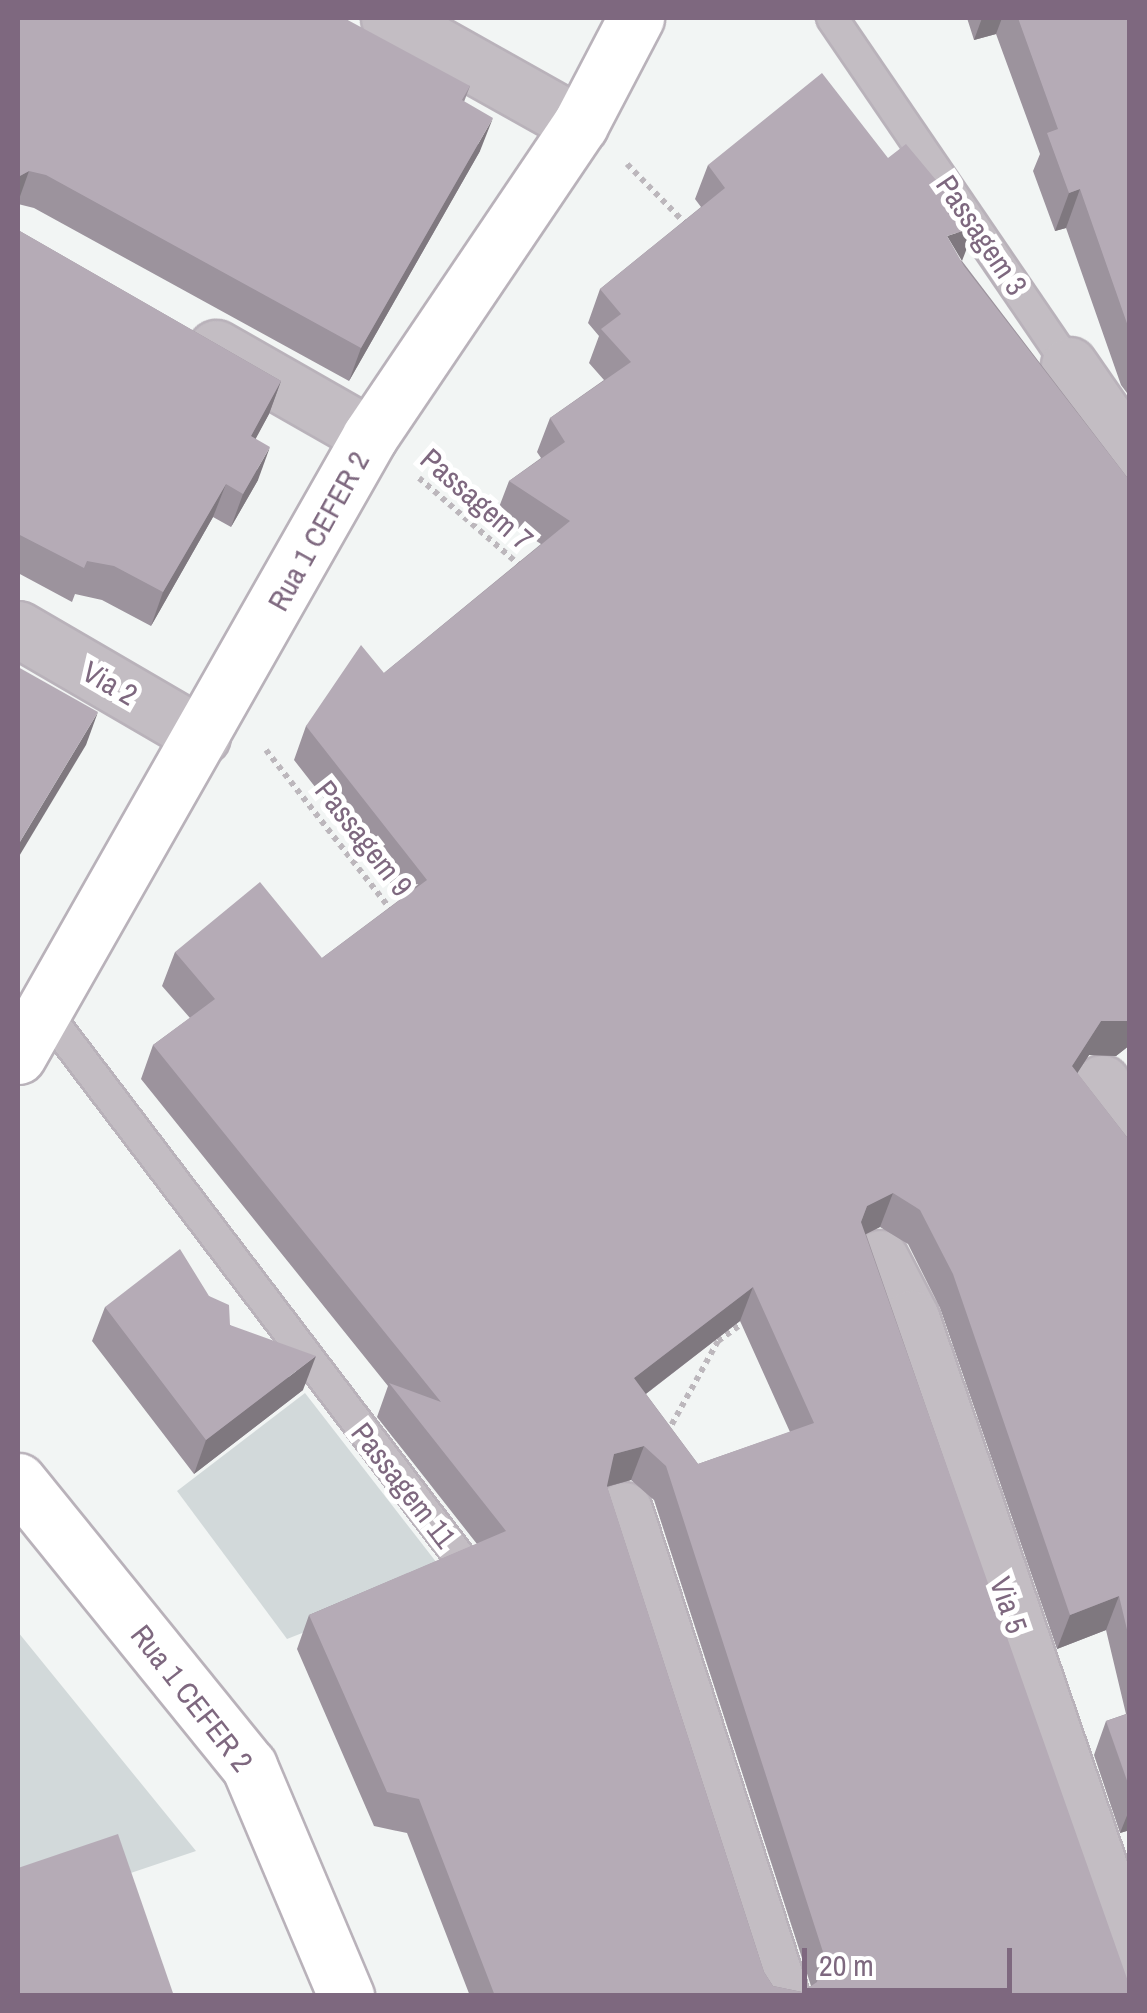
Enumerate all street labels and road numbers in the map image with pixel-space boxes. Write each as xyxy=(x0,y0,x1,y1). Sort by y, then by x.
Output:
street label: Passagem 3 xyxy=(929,168,1035,302)
street label: Passagem 7 xyxy=(414,441,540,557)
street label: Rua 1 CEFER 2 xyxy=(260,445,376,617)
street label: Via 2 xyxy=(76,653,144,713)
street label: Passagem 9 xyxy=(308,773,420,903)
street label: Passagem 11 xyxy=(344,1415,464,1555)
street label: Via 5 xyxy=(983,1572,1035,1638)
street label: Rua 1 CEFER 2 xyxy=(124,1617,260,1779)

